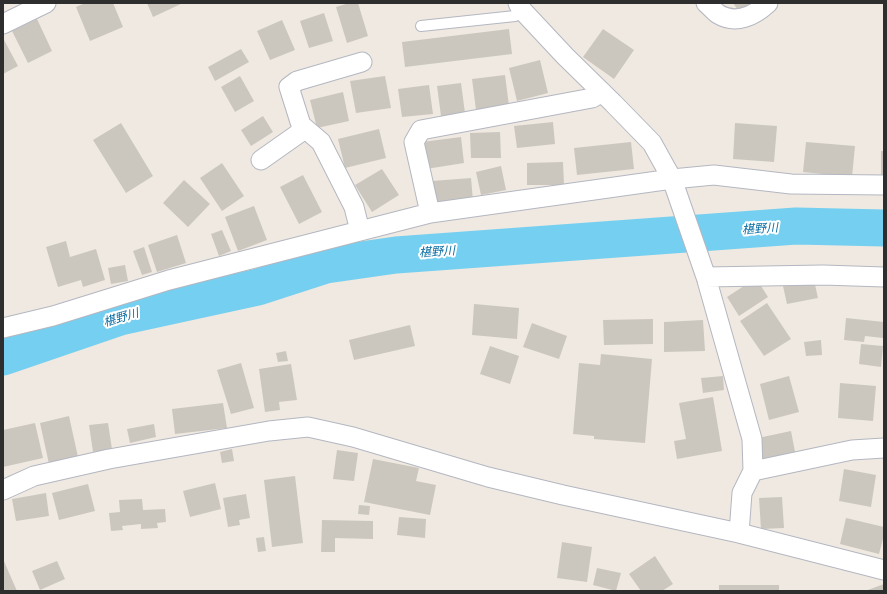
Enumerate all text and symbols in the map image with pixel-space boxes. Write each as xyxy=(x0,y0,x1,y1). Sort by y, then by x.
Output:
water label: 椹野川 xyxy=(742,221,778,237)
water label: 椹野川 xyxy=(419,244,455,260)
water label: 椹野川 xyxy=(102,306,140,330)

